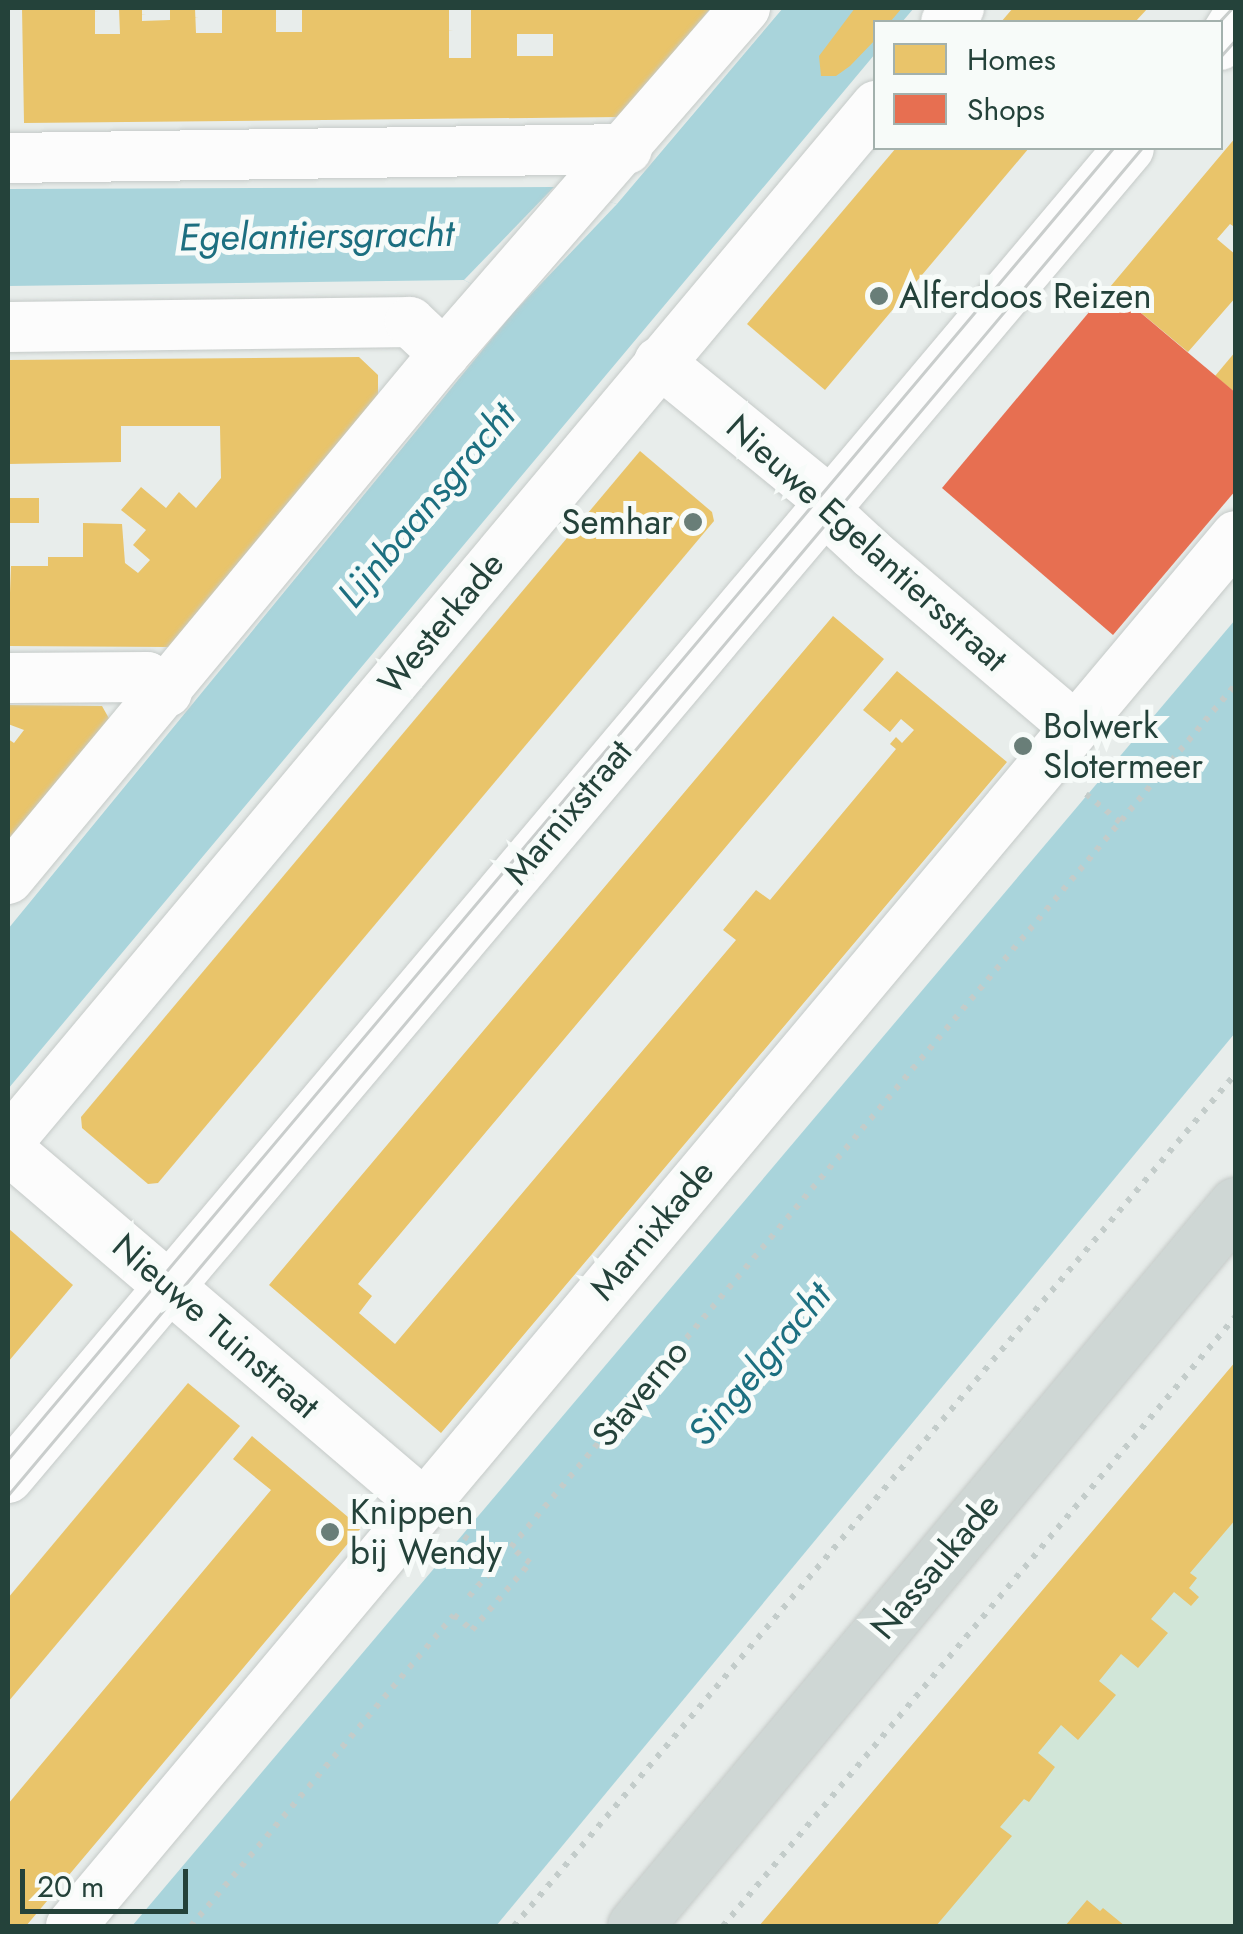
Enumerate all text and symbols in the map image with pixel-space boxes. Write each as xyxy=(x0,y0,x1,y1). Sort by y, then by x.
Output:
legend xyxy=(873,20,1223,150)
text: Homes xyxy=(967,38,1056,81)
text: Shops xyxy=(967,88,1045,131)
water label: Egelantiersgracht xyxy=(178,210,454,260)
place label: Alferdoos Reizen xyxy=(899,275,1152,317)
marker: Alferdoos Reizen xyxy=(868,285,890,307)
water label: Lijnbaansgracht xyxy=(327,394,525,616)
street label: Nieuwe Egelantiersstraat xyxy=(718,406,1016,680)
place label: Semhar xyxy=(561,501,673,543)
marker: Semhar xyxy=(682,511,704,533)
street label: Westerkade xyxy=(369,543,513,703)
place label: Bolwerk Slotermeer xyxy=(1043,705,1203,787)
street label: Marnixstraat xyxy=(495,731,641,893)
marker: Bolwerk Slotermeer xyxy=(1012,735,1034,757)
street label: Marnixkade xyxy=(581,1152,723,1308)
street label: Nieuwe Tuinstraat xyxy=(104,1225,328,1427)
water label: Singelgracht xyxy=(678,1273,840,1455)
street label: Staverno xyxy=(583,1331,697,1455)
street label: Nassaukade xyxy=(862,1484,1008,1648)
place label: Knippen bij Wendy xyxy=(350,1491,502,1573)
marker: Knippen bij Wendy xyxy=(319,1521,341,1543)
scale bar xyxy=(25,1849,192,1911)
text: 20 m xyxy=(37,1865,104,1908)

